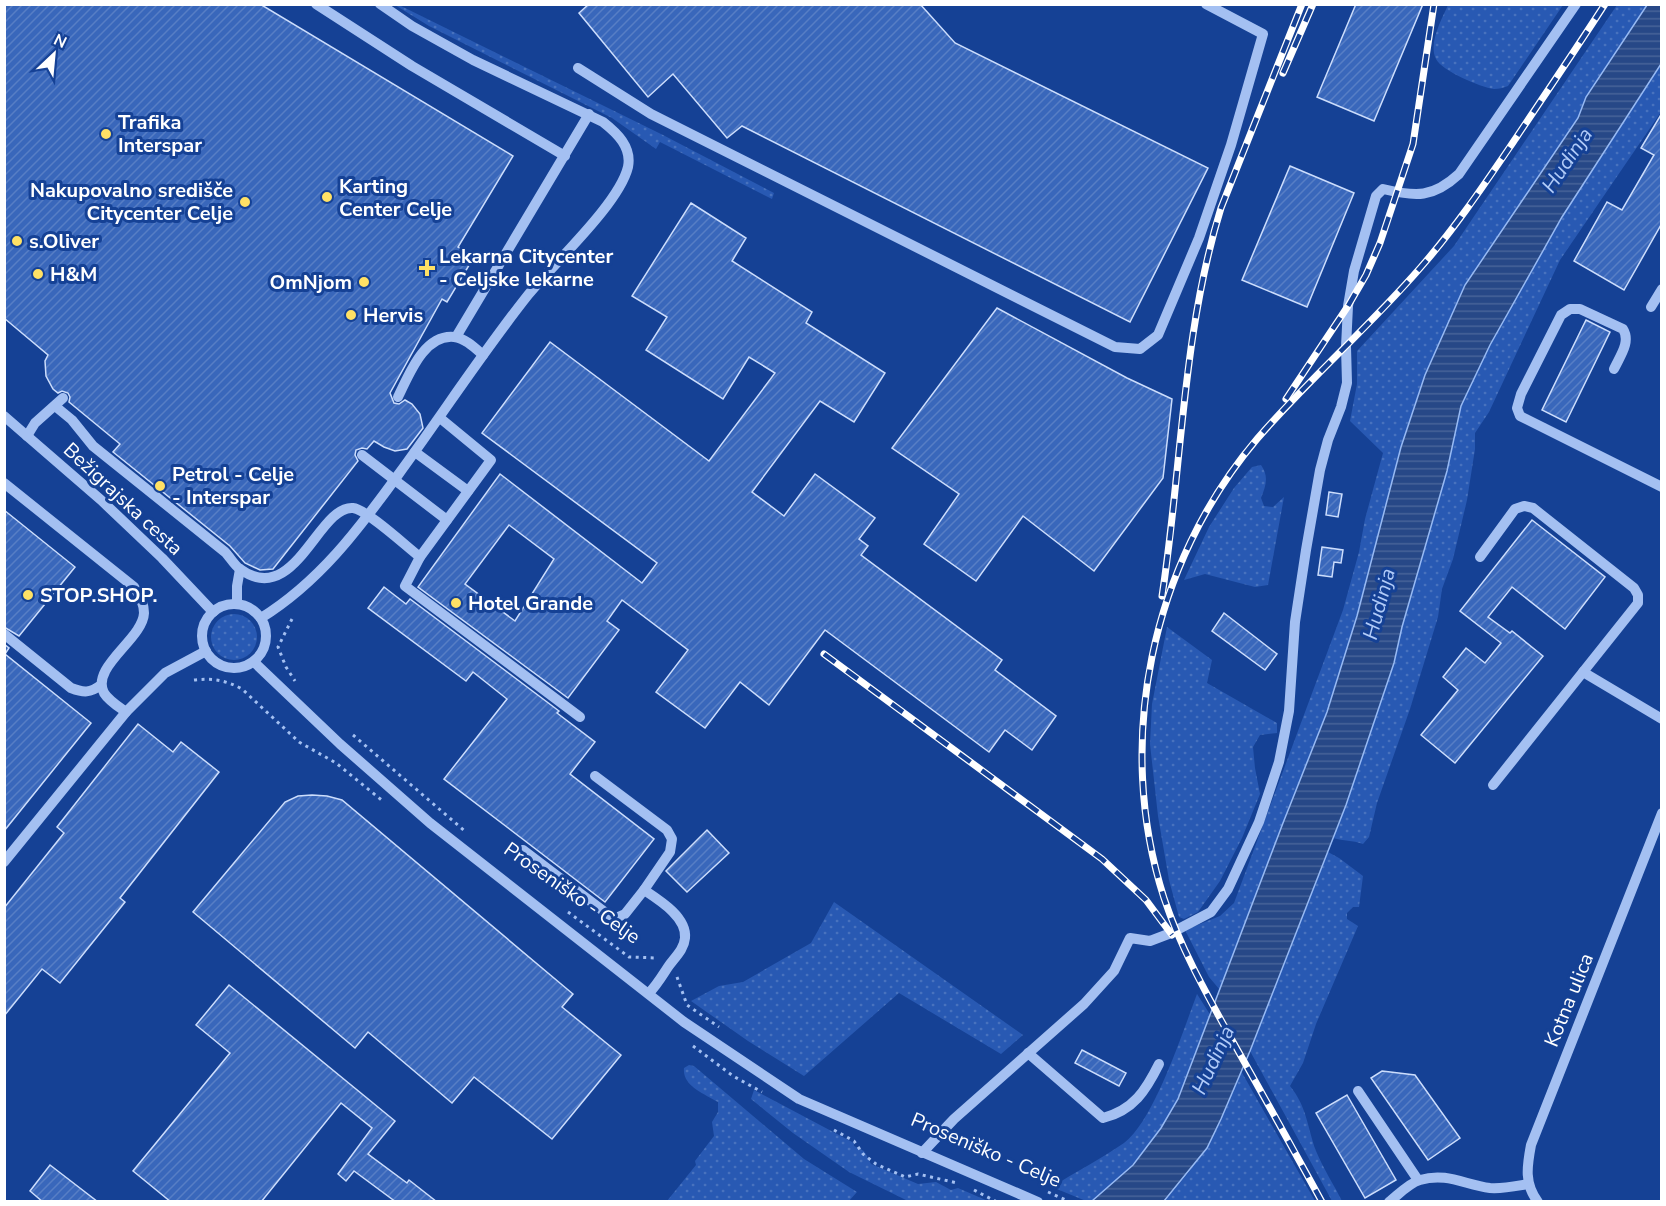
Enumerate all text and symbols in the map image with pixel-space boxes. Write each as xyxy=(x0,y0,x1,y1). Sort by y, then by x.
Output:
north arrow xyxy=(24,24,84,84)
text: N xyxy=(50,29,70,54)
place label: Trafika Interspar xyxy=(118,109,202,159)
water label: Hudinja xyxy=(1535,122,1599,198)
marker: Trafika Interspar xyxy=(99,127,113,141)
place label: Karting Center Celje xyxy=(339,173,452,223)
place label: Nakupovalno središče Citycenter Celje xyxy=(30,177,233,227)
marker: Karting Center Celje xyxy=(320,190,334,204)
marker: Nakupovalno središče Citycenter Celje xyxy=(238,195,252,209)
place label: s.Oliver xyxy=(29,228,99,255)
marker: s.Oliver xyxy=(10,234,24,248)
place label: Lekarna Citycenter - Celjske lekarne xyxy=(439,243,613,293)
place label: H&M xyxy=(50,261,97,288)
marker: Lekarna Citycenter - Celjske lekarne xyxy=(420,261,434,275)
marker: H&M xyxy=(31,267,45,281)
place label: OmNjom xyxy=(270,269,352,296)
marker: OmNjom xyxy=(357,275,371,289)
place label: Hervis xyxy=(363,302,423,329)
marker: Hervis xyxy=(344,308,358,322)
street label: Bežigrajska cesta xyxy=(57,437,189,561)
place label: Petrol - Celje - Interspar xyxy=(172,461,294,511)
marker: Petrol - Celje - Interspar xyxy=(153,479,167,493)
water label: Hudinja xyxy=(1356,565,1402,643)
place label: STOP.SHOP. xyxy=(40,582,157,609)
marker: STOP.SHOP. xyxy=(21,588,35,602)
place label: Hotel Grande xyxy=(468,590,593,617)
marker: Hotel Grande xyxy=(449,596,463,610)
street label: Proseniško - Celje xyxy=(498,836,646,950)
street label: Kotna ulica xyxy=(1538,949,1600,1051)
water label: Hudinja xyxy=(1185,1021,1241,1099)
street label: Proseniško - Celje xyxy=(907,1106,1065,1194)

